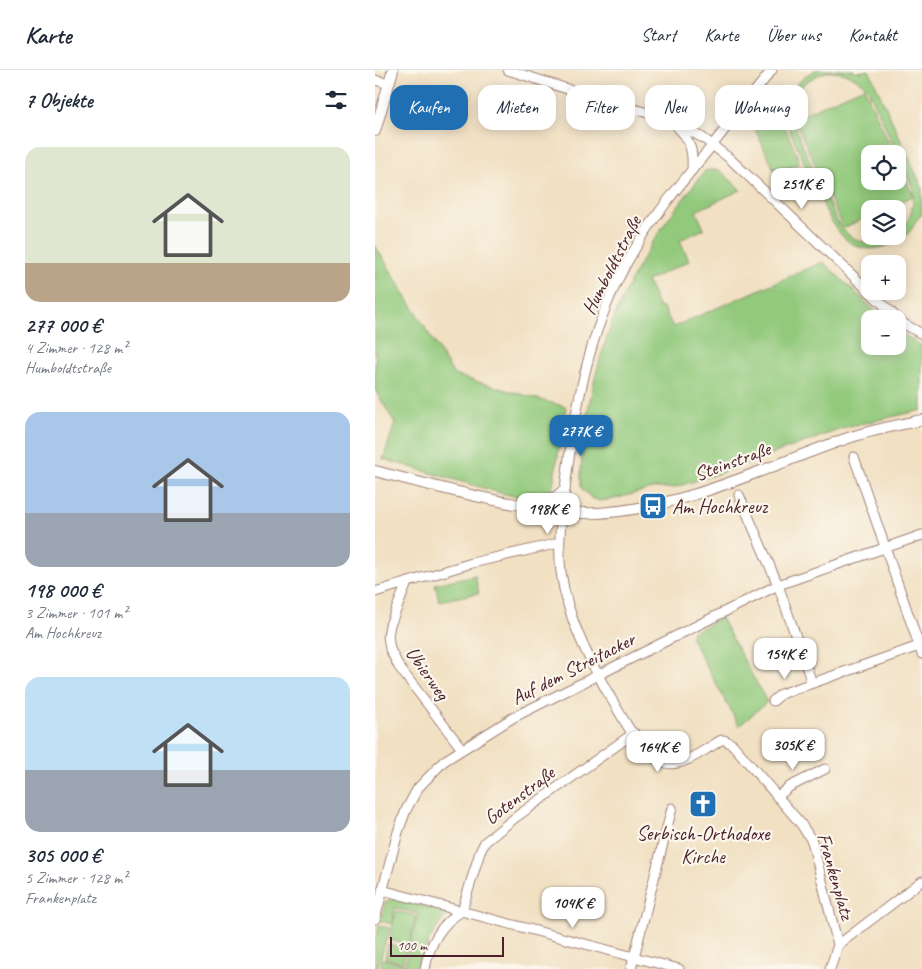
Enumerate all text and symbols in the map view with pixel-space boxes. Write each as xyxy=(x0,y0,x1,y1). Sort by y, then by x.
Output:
text: Karte xyxy=(25,20,72,50)
text: Start xyxy=(641,24,676,46)
text: Karte xyxy=(704,24,739,46)
text: Über uns xyxy=(767,24,821,46)
text: Kontakt xyxy=(849,24,897,46)
chip: Kaufen xyxy=(390,85,468,130)
chip: Mieten xyxy=(478,85,556,130)
chip: Filter xyxy=(566,85,635,130)
chip: Neu xyxy=(645,85,705,130)
chip: Wohnung xyxy=(715,85,808,130)
icon: filters xyxy=(322,86,350,114)
text: 7 Objekte xyxy=(25,87,93,113)
map controls xyxy=(861,145,906,355)
button: locate xyxy=(861,145,906,190)
pin: 251K € xyxy=(761,168,843,210)
text: 251K € xyxy=(782,174,822,194)
icon: home xyxy=(143,180,233,270)
button: layers xyxy=(861,200,906,245)
street label: Humboldtstraße xyxy=(576,210,648,319)
button: + xyxy=(861,255,906,300)
button: − xyxy=(861,310,906,355)
text: 277 000 € xyxy=(25,312,101,338)
text: 4 Zimmer · 128 m² xyxy=(25,338,127,358)
text: Humboldtstraße xyxy=(25,358,111,378)
pin: 277K € xyxy=(540,414,622,457)
text: 277K € xyxy=(561,421,601,441)
street label: Steinstraße xyxy=(691,436,775,487)
icon: home xyxy=(143,445,233,535)
bus stop icon: Am Hochkreuz xyxy=(638,491,668,521)
pin: 198K € xyxy=(507,492,589,535)
place label: Am Hochkreuz xyxy=(672,494,769,519)
text: 198K € xyxy=(528,499,568,519)
text: 198 000 € xyxy=(25,577,101,603)
text: 3 Zimmer · 101 m² xyxy=(25,603,127,623)
text: Am Hochkreuz xyxy=(25,623,101,643)
street label: Auf dem Streitacker xyxy=(507,626,641,710)
pin: 154K € xyxy=(744,638,826,680)
street label: Ubierweg xyxy=(400,641,456,706)
text: 154K € xyxy=(765,644,805,664)
icon: home xyxy=(143,710,233,800)
pin: 305K € xyxy=(752,728,834,771)
pin: 164K € xyxy=(617,730,699,773)
text: 305K € xyxy=(773,735,813,755)
text: 164K € xyxy=(637,737,679,757)
street label: Gotenstraße xyxy=(479,760,561,830)
church icon: Serbisch-Orthodoxe Kirche xyxy=(688,789,718,819)
place label: Serbisch-Orthodoxe Kirche xyxy=(636,821,771,869)
street label: Frankenplatz xyxy=(811,830,860,924)
text: 305 000 € xyxy=(25,842,101,868)
text: 5 Zimmer · 128 m² xyxy=(25,868,127,888)
pin: 104K € xyxy=(532,886,614,929)
text: Frankenplatz xyxy=(25,888,96,908)
text: 104K € xyxy=(553,893,593,913)
scale bar xyxy=(390,934,504,957)
text: 100 m xyxy=(397,937,427,954)

